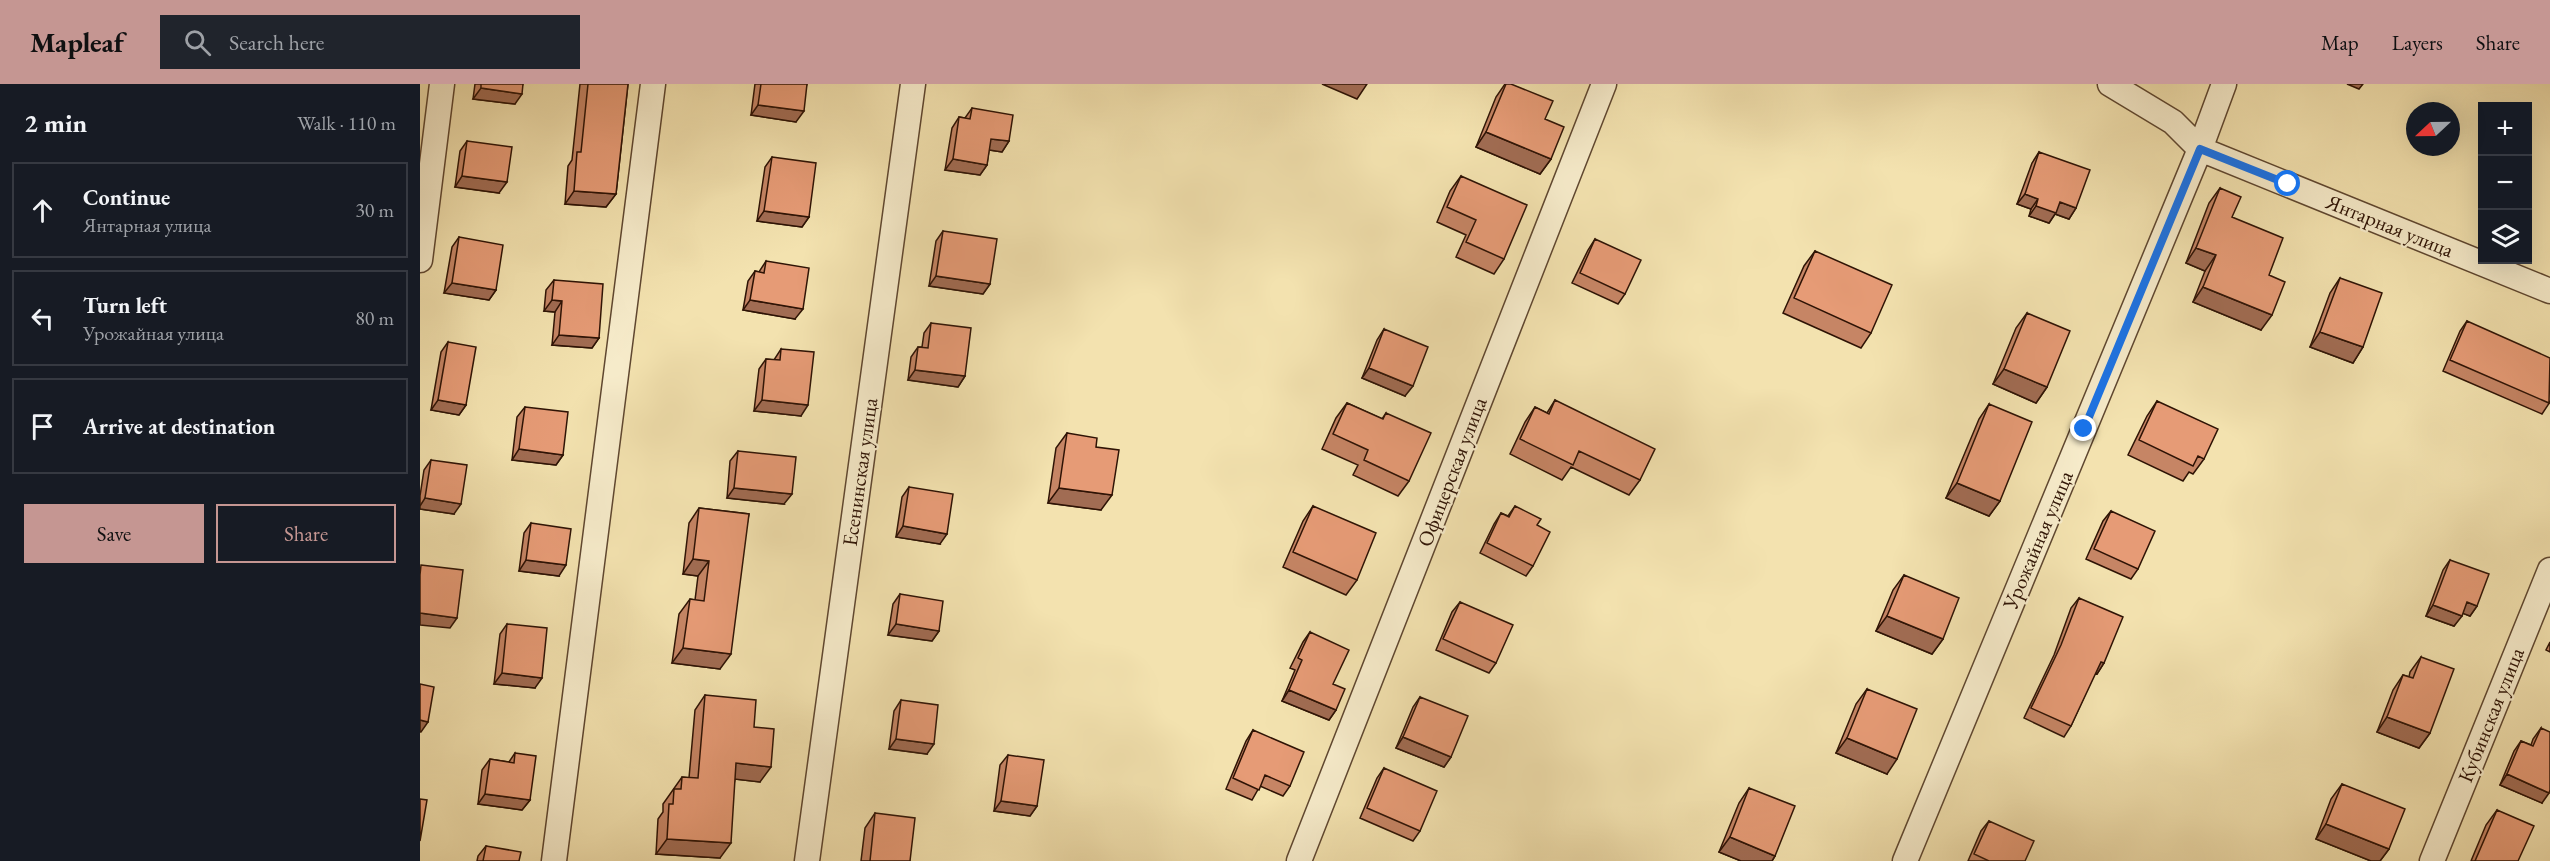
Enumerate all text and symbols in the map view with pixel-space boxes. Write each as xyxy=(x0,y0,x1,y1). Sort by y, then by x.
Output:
search box xyxy=(160,15,580,69)
text: Mapleaf xyxy=(30,24,124,60)
icon: search xyxy=(181,26,214,59)
text: Search here xyxy=(229,28,324,57)
text: Map xyxy=(2321,29,2359,56)
text: Layers xyxy=(2392,29,2443,56)
text: Share xyxy=(2476,29,2520,56)
north arrow xyxy=(2406,102,2460,156)
map controls xyxy=(2478,102,2532,264)
button: + xyxy=(2478,102,2532,156)
text: 2 min xyxy=(24,106,87,140)
text: Walk · 110 m xyxy=(297,110,396,136)
button: − xyxy=(2478,156,2532,210)
route start xyxy=(2274,170,2300,196)
text: Continue xyxy=(83,183,170,212)
street label: Янтарная улица xyxy=(2322,187,2458,264)
icon: ahead xyxy=(26,194,59,227)
text: 30 m xyxy=(355,197,394,223)
button: layers xyxy=(2478,210,2532,264)
text: Янтарная улица xyxy=(83,212,211,238)
text: Turn left xyxy=(83,291,167,320)
icon: left xyxy=(26,302,59,335)
text: 80 m xyxy=(355,305,394,331)
text: Урожайная улица xyxy=(83,320,224,346)
street label: Офицерская улица xyxy=(1411,393,1493,551)
street label: Есенинская улица xyxy=(836,395,883,548)
icon: arrive xyxy=(26,410,59,443)
text: Arrive at destination xyxy=(83,412,275,441)
route end xyxy=(2070,415,2096,441)
street label: Урожайная улица xyxy=(1996,466,2079,614)
button: Save xyxy=(24,504,204,563)
button: Share xyxy=(216,504,396,563)
street label: Кубинская улица xyxy=(2451,643,2530,786)

